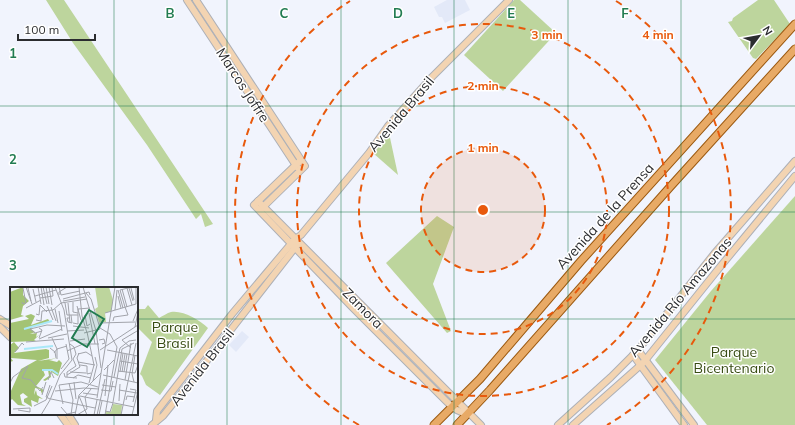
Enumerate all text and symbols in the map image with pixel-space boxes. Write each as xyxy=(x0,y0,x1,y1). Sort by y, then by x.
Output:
text: B xyxy=(166,5,175,21)
text: C xyxy=(280,5,289,21)
text: D xyxy=(393,5,403,21)
text: E xyxy=(507,5,515,21)
text: F xyxy=(621,5,629,21)
scale bar xyxy=(18,16,95,42)
north arrow xyxy=(739,16,779,56)
text: 100 m xyxy=(24,22,59,37)
text: N xyxy=(759,23,776,38)
text: 3 min xyxy=(531,27,563,42)
text: 4 min xyxy=(642,27,674,42)
street label: Marcos Joffre xyxy=(212,44,274,126)
text: 1 xyxy=(9,45,17,61)
street label: Avenida Brasil xyxy=(364,72,438,156)
text: 2 min xyxy=(467,78,499,93)
text: 1 min xyxy=(467,140,499,155)
text: 2 xyxy=(9,151,17,167)
street label: Avenida de la Prensa xyxy=(552,159,658,273)
centre of rings xyxy=(476,203,490,217)
street label: Avenida Río Amazonas xyxy=(625,233,736,361)
text: 3 xyxy=(9,257,17,273)
street label: Zamora xyxy=(339,284,387,332)
inset map xyxy=(10,287,138,415)
park label: Parque Brasil xyxy=(152,318,198,352)
street label: Avenida Brasil xyxy=(166,325,238,409)
park label: Parque Bicentenario xyxy=(694,343,774,377)

